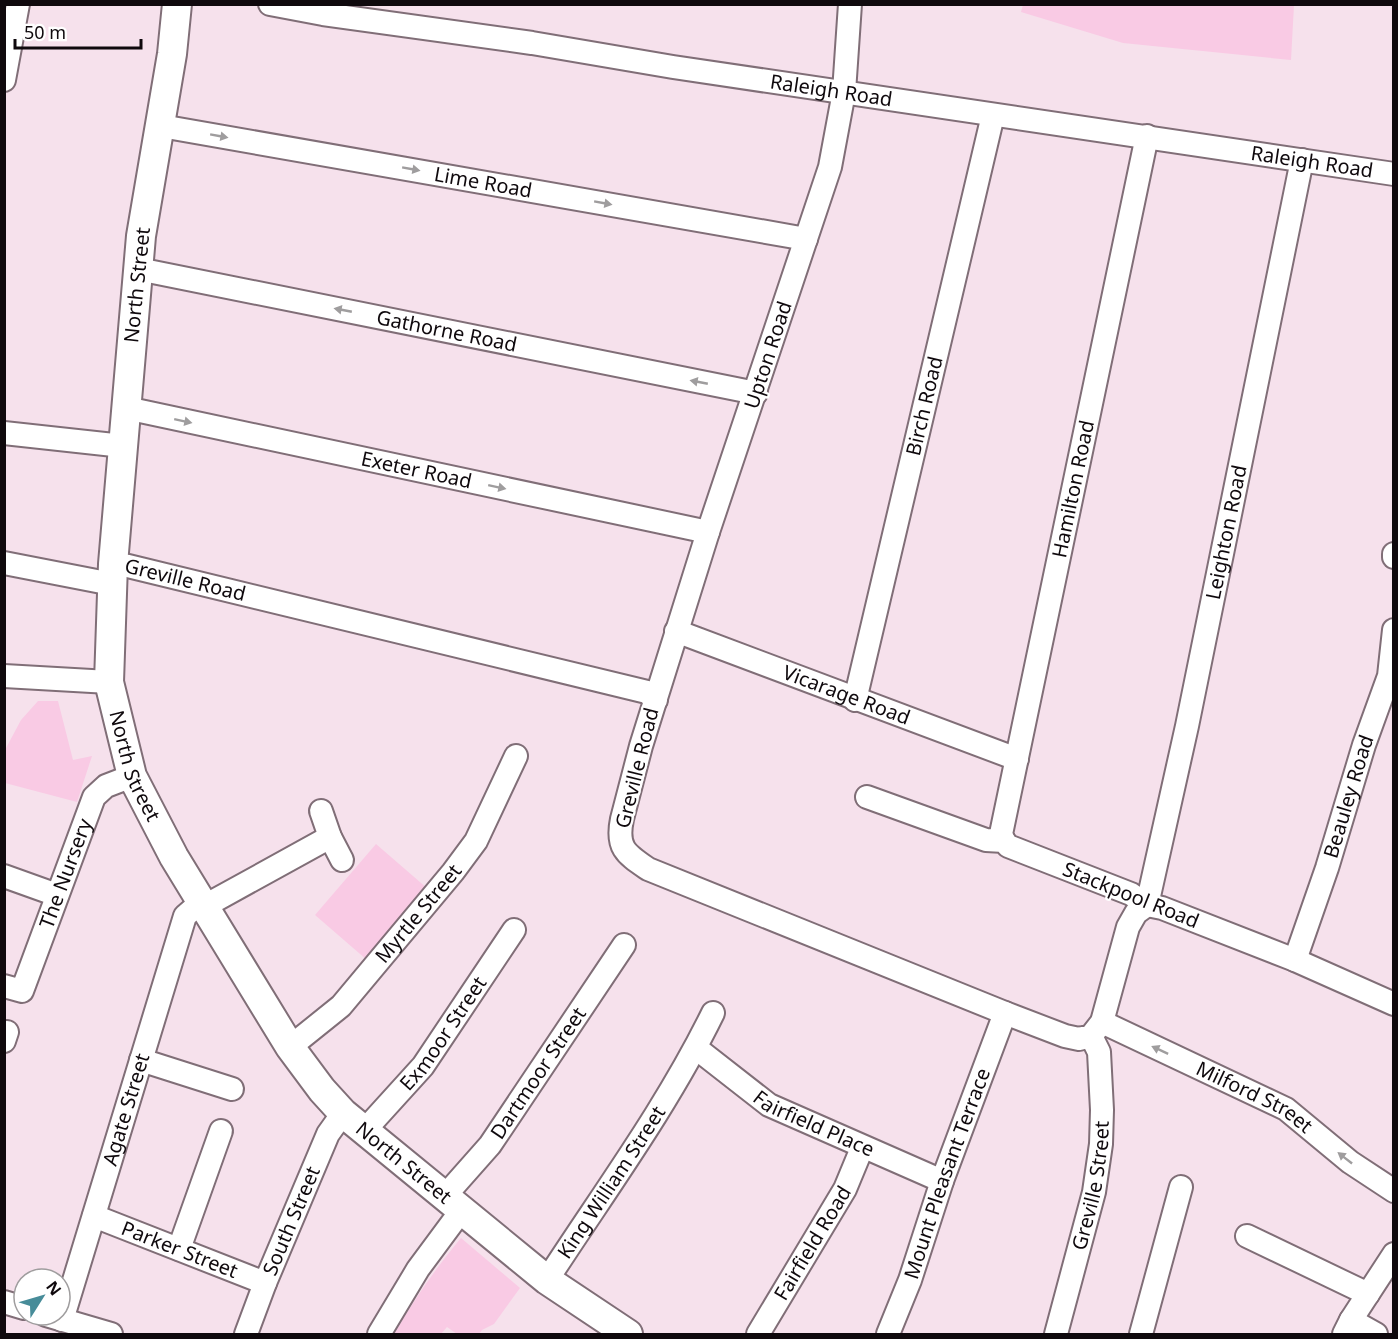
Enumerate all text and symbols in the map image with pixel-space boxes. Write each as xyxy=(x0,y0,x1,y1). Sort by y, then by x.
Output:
scale bar xyxy=(15,12,141,50)
text: 50 m xyxy=(24,20,66,44)
street label: Raleigh Road xyxy=(768,68,894,112)
one-way arrow xyxy=(209,132,228,141)
street label: Raleigh Road xyxy=(1249,139,1375,184)
street label: Lime Road xyxy=(432,160,534,204)
one-way arrow xyxy=(401,165,420,174)
one-way arrow xyxy=(593,199,612,208)
street label: North Street xyxy=(117,226,156,344)
street label: Upton Road xyxy=(737,297,798,412)
street label: Gathorne Road xyxy=(374,303,520,358)
one-way arrow xyxy=(333,305,352,314)
street label: Birch Road xyxy=(899,354,949,458)
one-way arrow xyxy=(689,377,708,386)
one-way arrow xyxy=(174,416,192,426)
street label: Hamilton Road xyxy=(1045,418,1100,560)
street label: Exeter Road xyxy=(359,444,475,494)
street label: Leighton Road xyxy=(1199,463,1253,602)
one-way arrow xyxy=(488,483,506,493)
street label: Greville Road xyxy=(122,552,249,607)
street label: Vicarage Road xyxy=(779,658,914,731)
street label: Greville Road xyxy=(608,705,665,831)
street label: North Street xyxy=(103,708,167,826)
street label: Beauley Road xyxy=(1317,731,1380,861)
street label: The Nursery xyxy=(32,814,98,932)
street label: Stackpool Road xyxy=(1059,855,1203,934)
street label: Myrtle Street xyxy=(369,858,467,968)
street label: Exmoor Street xyxy=(393,971,492,1096)
street label: Dartmoor Street xyxy=(484,1001,592,1144)
one-way arrow xyxy=(1152,1045,1169,1054)
street label: Agate Street xyxy=(96,1050,155,1169)
street label: Milford Street xyxy=(1192,1054,1319,1139)
street label: Mount Pleasant Terrace xyxy=(897,1064,996,1282)
street label: Fairfield Place xyxy=(748,1084,879,1163)
street label: King William Street xyxy=(551,1101,671,1264)
street label: North Street xyxy=(351,1115,458,1210)
street label: Greville Street xyxy=(1065,1120,1115,1253)
one-way arrow xyxy=(1338,1152,1353,1165)
street label: South Street xyxy=(256,1162,326,1279)
street label: Fairfield Road xyxy=(767,1181,857,1305)
street label: Parker Street xyxy=(118,1214,242,1284)
north arrow xyxy=(12,1267,72,1327)
text: N xyxy=(41,1276,67,1300)

